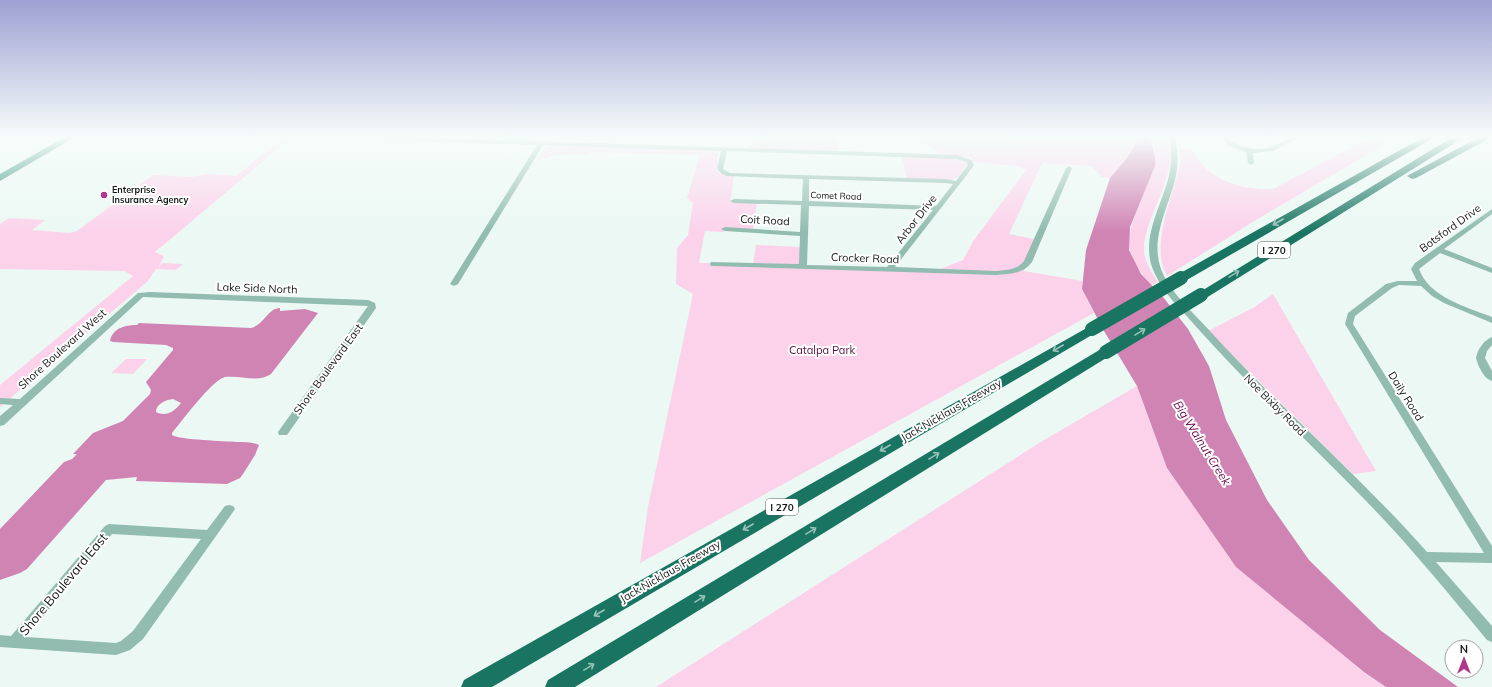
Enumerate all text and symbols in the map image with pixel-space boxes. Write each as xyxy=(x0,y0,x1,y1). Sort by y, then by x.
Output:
place label: Enterprise Insurance Agency xyxy=(112,184,188,206)
street label: Comet Road xyxy=(810,189,862,202)
marker: Enterprise Insurance Agency xyxy=(99,190,109,200)
street label: Arbor Drive xyxy=(893,192,939,246)
street label: Botsford Drive xyxy=(1416,201,1484,255)
street label: Coit Road xyxy=(740,212,790,228)
one-way arrow xyxy=(1272,219,1284,227)
road number: I 270 xyxy=(1258,242,1290,258)
street label: Crocker Road xyxy=(831,250,899,266)
one-way arrow xyxy=(1228,270,1240,278)
street label: Lake Side North xyxy=(216,280,298,296)
street label: Shore Boulevard West xyxy=(15,306,109,392)
street label: Shore Boulevard East xyxy=(290,321,366,417)
one-way arrow xyxy=(1134,328,1145,336)
park label: Catalpa Park xyxy=(789,343,855,357)
one-way arrow xyxy=(1052,345,1064,353)
street label: Daily Road xyxy=(1385,369,1427,423)
street label: Noe Bixby Road xyxy=(1241,371,1309,439)
street label: Jack Nicklaus Freeway xyxy=(898,375,1004,445)
water label: Big Walnut Creek xyxy=(1170,398,1235,489)
one-way arrow xyxy=(879,445,891,453)
one-way arrow xyxy=(928,452,940,460)
road number: I 270 xyxy=(766,499,798,515)
one-way arrow xyxy=(742,523,754,531)
one-way arrow xyxy=(805,527,816,535)
street label: Shore Boulevard East xyxy=(15,529,111,638)
street label: Jack Nicklaus Freeway xyxy=(617,536,723,606)
one-way arrow xyxy=(694,594,706,602)
one-way arrow xyxy=(593,609,605,617)
north arrow xyxy=(1444,639,1484,679)
text: N xyxy=(1460,642,1468,656)
one-way arrow xyxy=(583,662,595,670)

